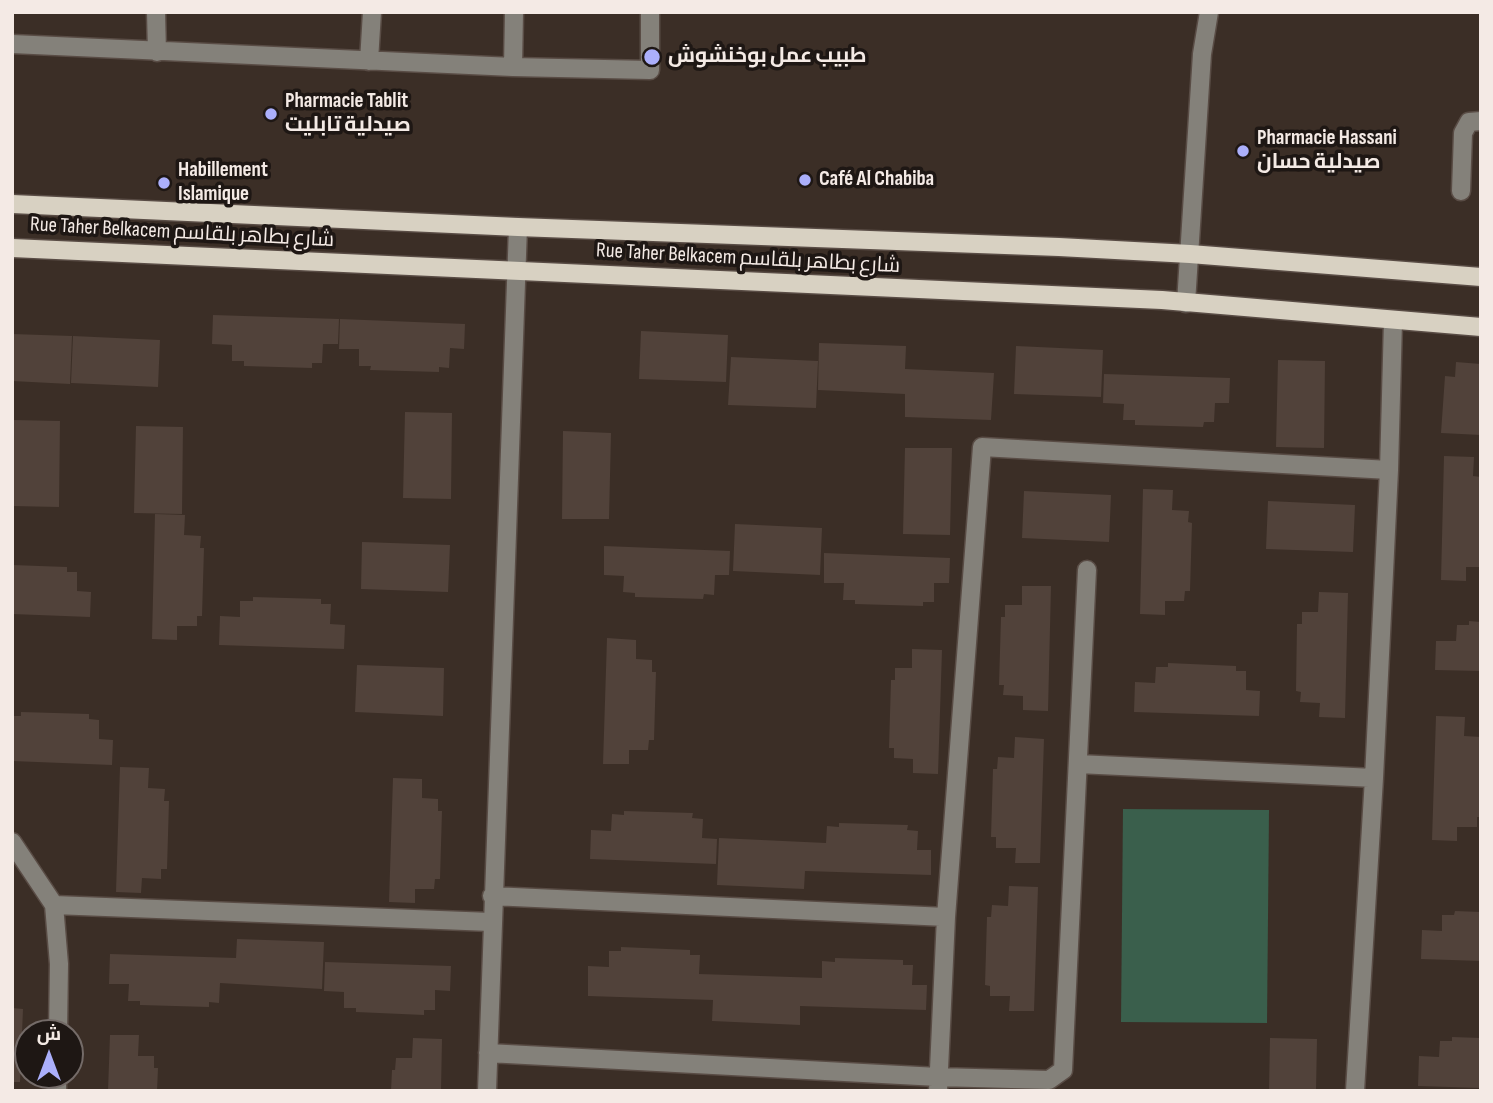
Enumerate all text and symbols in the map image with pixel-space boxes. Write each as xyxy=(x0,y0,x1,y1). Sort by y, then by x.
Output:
place label: طبيب عمل بوخنشوش xyxy=(668,44,867,70)
marker: طبيب عمل بوخنشوش xyxy=(642,47,662,67)
place label: Pharmacie Tablit صيدلية تابليت xyxy=(285,89,411,139)
marker: Pharmacie Tablit صيدلية تابليت xyxy=(263,106,279,122)
place label: Pharmacie Hassani صيدلية حسان xyxy=(1257,126,1397,176)
marker: Pharmacie Hassani صيدلية حسان xyxy=(1235,143,1251,159)
place label: Habillement Islamique xyxy=(178,158,268,208)
place label: Café Al Chabiba xyxy=(819,167,934,193)
marker: Café Al Chabiba xyxy=(797,172,813,188)
marker: Habillement Islamique xyxy=(156,175,172,191)
street label: Rue Taher Belkacem شارع بطاهر بلقاسم xyxy=(29,212,335,254)
street label: Rue Taher Belkacem شارع بطاهر بلقاسم xyxy=(595,238,901,280)
north arrow xyxy=(14,1019,84,1089)
text: ش xyxy=(37,1023,61,1046)

